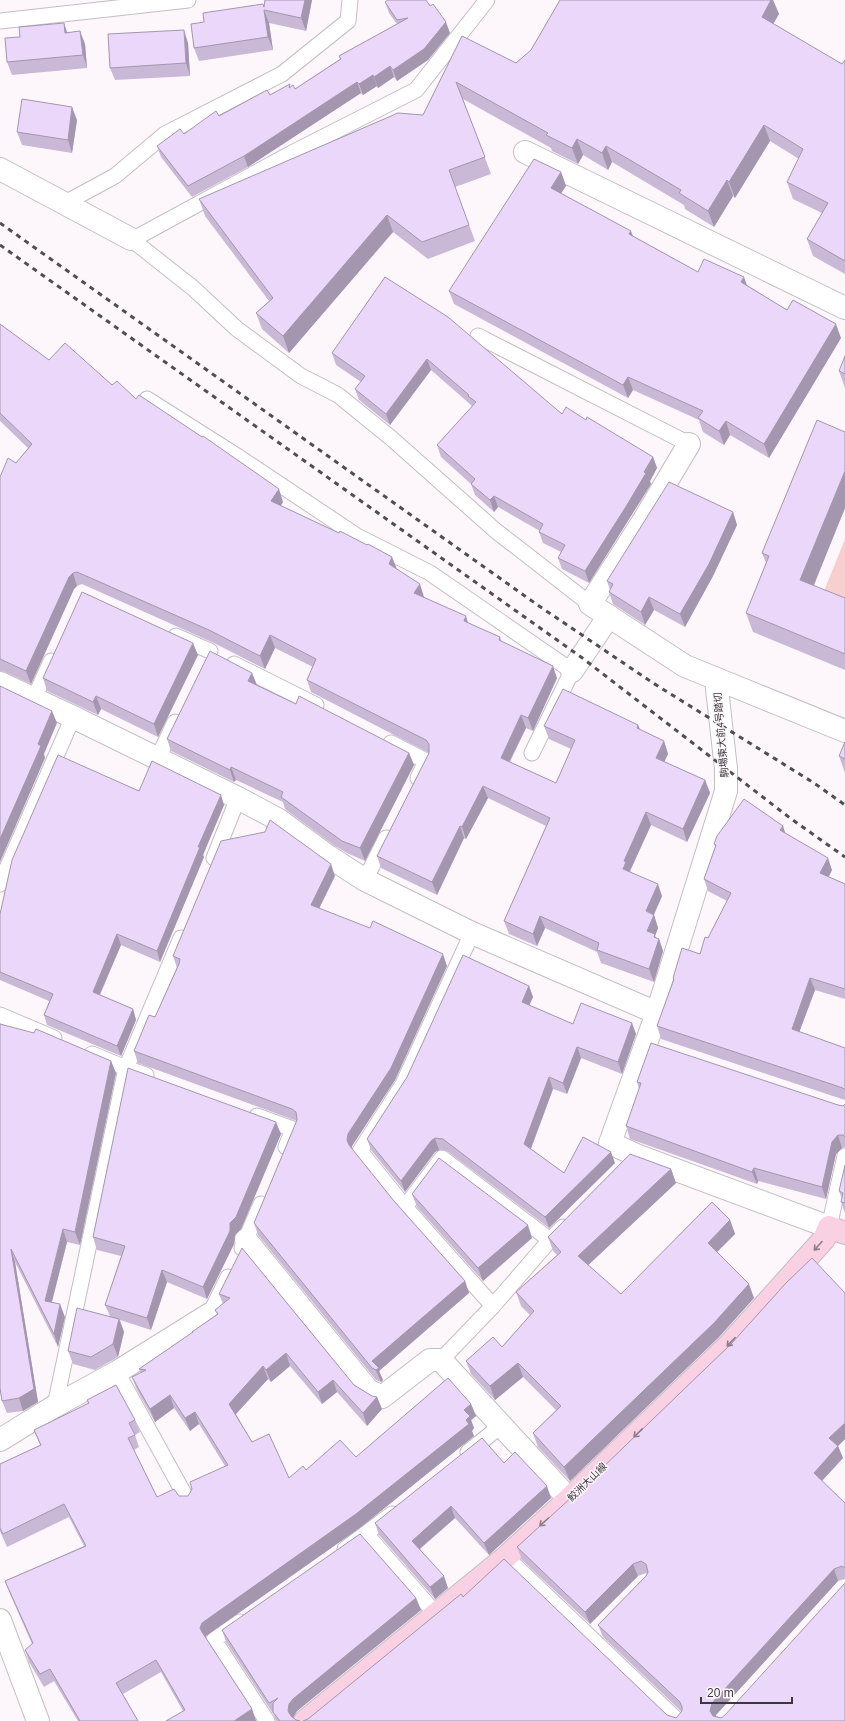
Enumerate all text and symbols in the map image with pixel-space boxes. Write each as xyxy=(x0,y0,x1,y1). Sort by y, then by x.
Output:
street label: 駒場東大前4号踏切 xyxy=(712,692,730,778)
one-way arrow xyxy=(814,1241,823,1251)
one-way arrow xyxy=(727,1337,736,1347)
one-way arrow xyxy=(633,1428,643,1438)
street label: 鮫洲大山線 xyxy=(565,1461,609,1503)
one-way arrow xyxy=(539,1518,549,1527)
scale bar xyxy=(701,1679,792,1705)
text: 20 m xyxy=(707,1686,734,1700)

